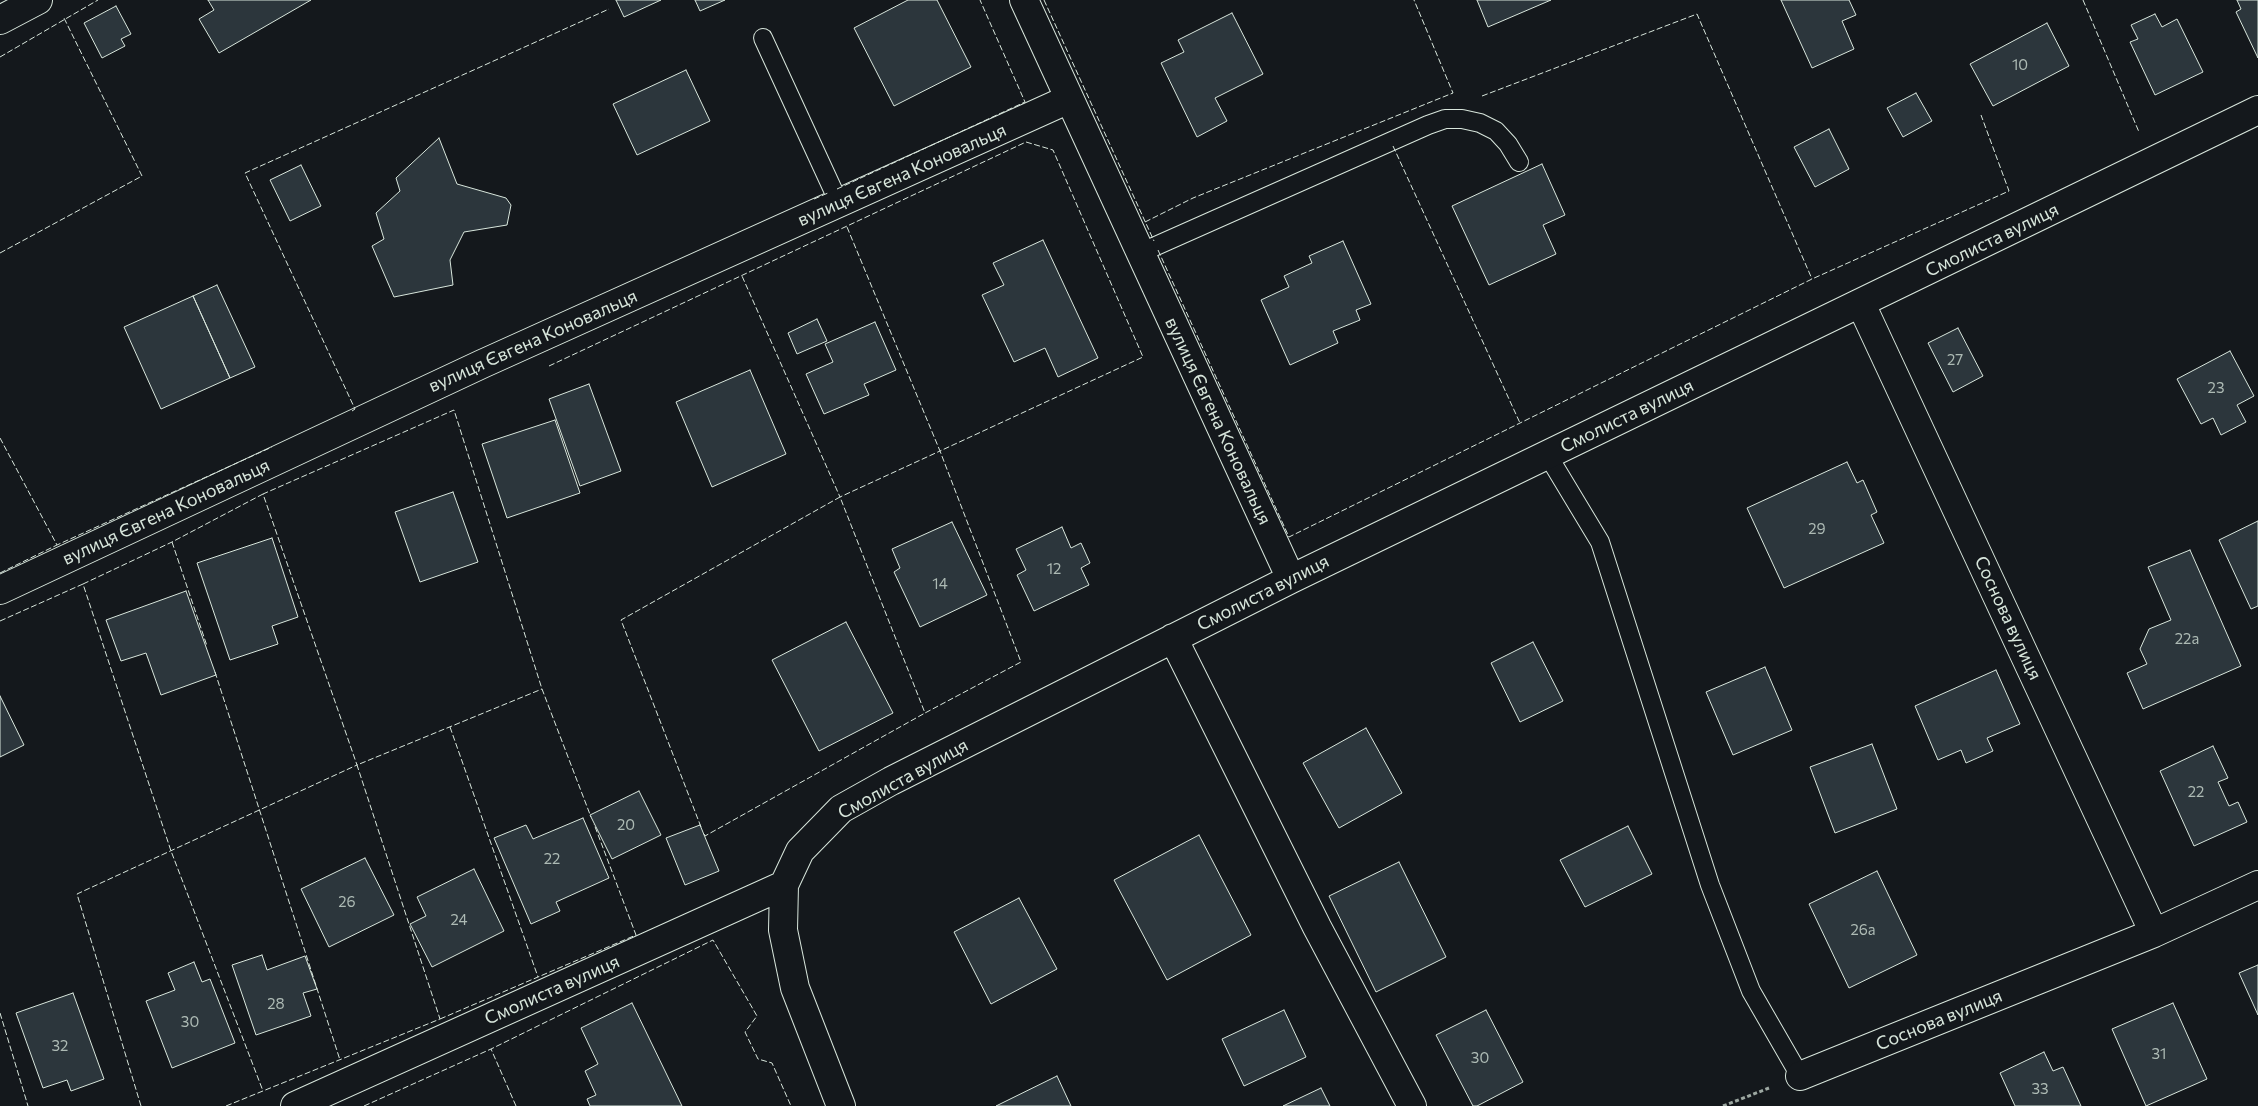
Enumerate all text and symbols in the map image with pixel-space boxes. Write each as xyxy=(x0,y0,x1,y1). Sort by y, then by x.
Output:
house number: 10 xyxy=(2012,56,2028,74)
street label: вулиця Євгена Коновальця xyxy=(794,119,1010,231)
street label: Смолиста вулиця xyxy=(1922,198,2062,282)
street label: вулиця Євгена Коновальця xyxy=(425,285,641,397)
street label: вулиця Євгена Коновальця xyxy=(1160,314,1276,528)
house number: 27 xyxy=(1947,351,1963,369)
street label: Смолиста вулиця xyxy=(1557,374,1697,458)
house number: 23 xyxy=(2208,379,2224,397)
street label: вулиця Євгена Коновальця xyxy=(59,454,273,570)
house number: 29 xyxy=(1808,520,1826,538)
street label: Смолиста вулиця xyxy=(1193,550,1333,636)
street label: Соснова вулиця xyxy=(1970,553,2046,683)
house number: 12 xyxy=(1047,560,1061,578)
house number: 14 xyxy=(932,575,948,593)
house number: 22а xyxy=(2175,630,2199,648)
street label: Смолиста вулиця xyxy=(834,734,972,824)
house number: 22 xyxy=(2188,783,2204,801)
house number: 20 xyxy=(617,816,635,834)
house number: 22 xyxy=(544,850,560,868)
house number: 26 xyxy=(338,893,356,911)
house number: 24 xyxy=(450,911,468,929)
house number: 26а xyxy=(1850,921,1876,939)
street label: Смолиста вулиця xyxy=(481,951,623,1029)
street label: Соснова вулиця xyxy=(1873,985,2005,1055)
house number: 28 xyxy=(267,995,285,1013)
house number: 30 xyxy=(181,1013,199,1031)
house number: 32 xyxy=(52,1037,68,1055)
house number: 31 xyxy=(2152,1045,2166,1063)
house number: 30 xyxy=(1471,1049,1489,1067)
house number: 33 xyxy=(2031,1080,2049,1098)

